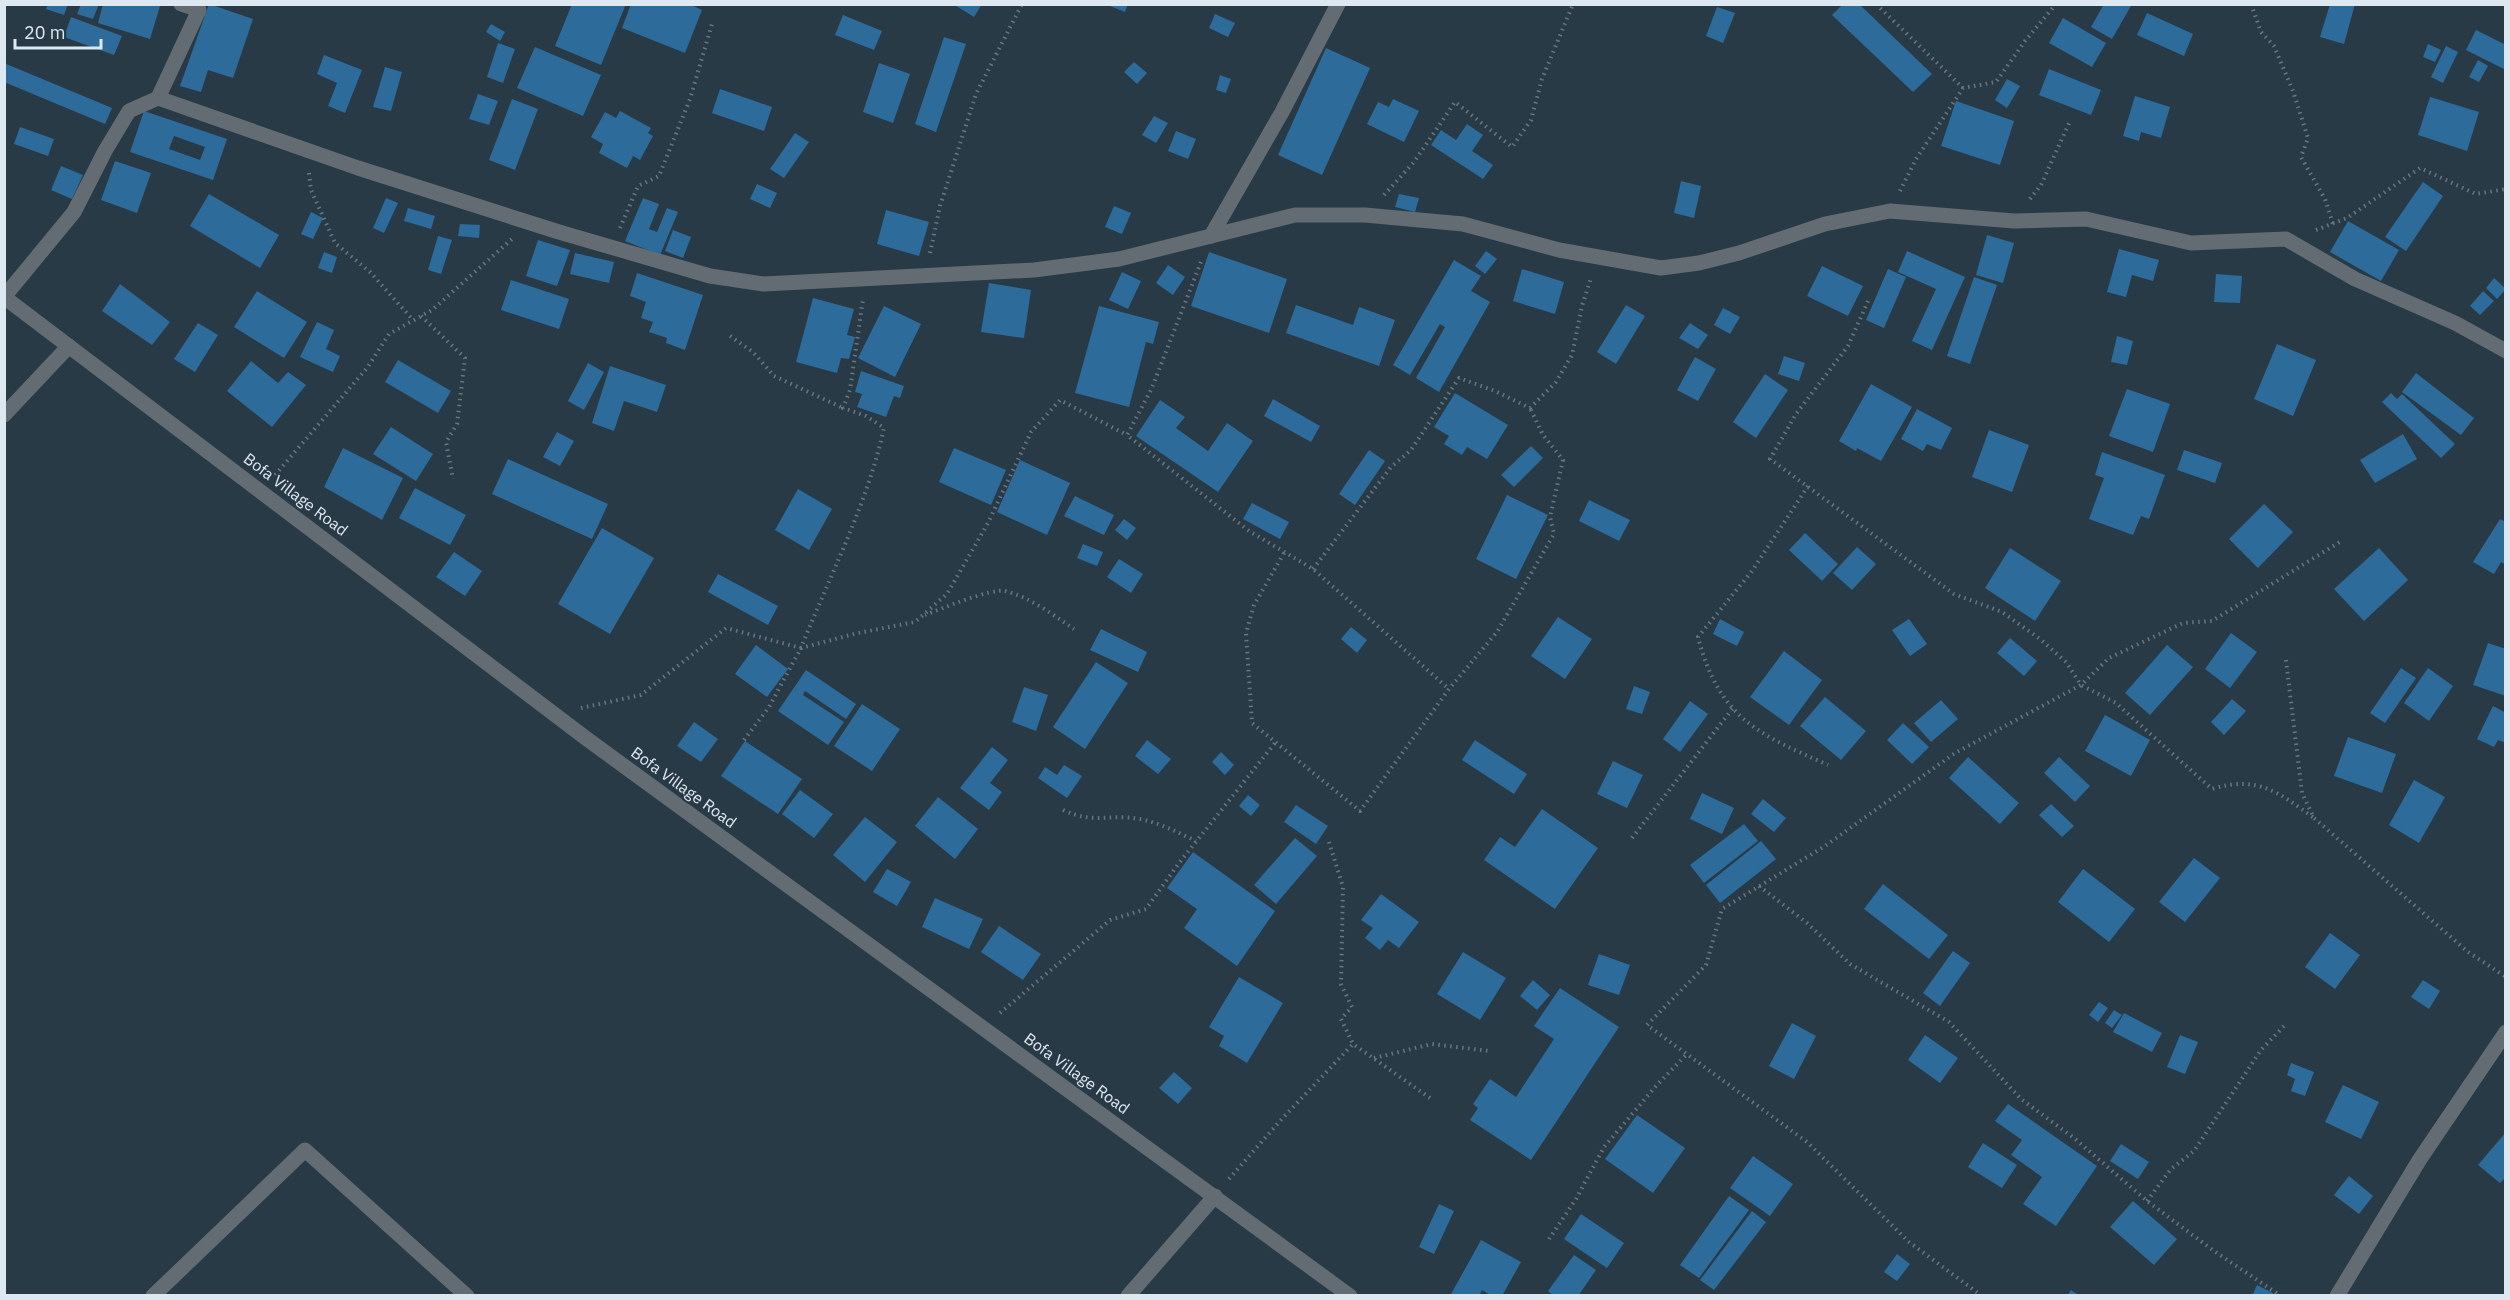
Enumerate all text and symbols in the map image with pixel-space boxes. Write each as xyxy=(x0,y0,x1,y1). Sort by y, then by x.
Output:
scale bar xyxy=(15,12,100,50)
text: 20 m xyxy=(24,21,66,44)
street label: Bofa Village Road xyxy=(240,448,352,540)
street label: Bofa Village Road xyxy=(627,742,741,832)
street label: Bofa Village Road xyxy=(1020,1028,1134,1118)

